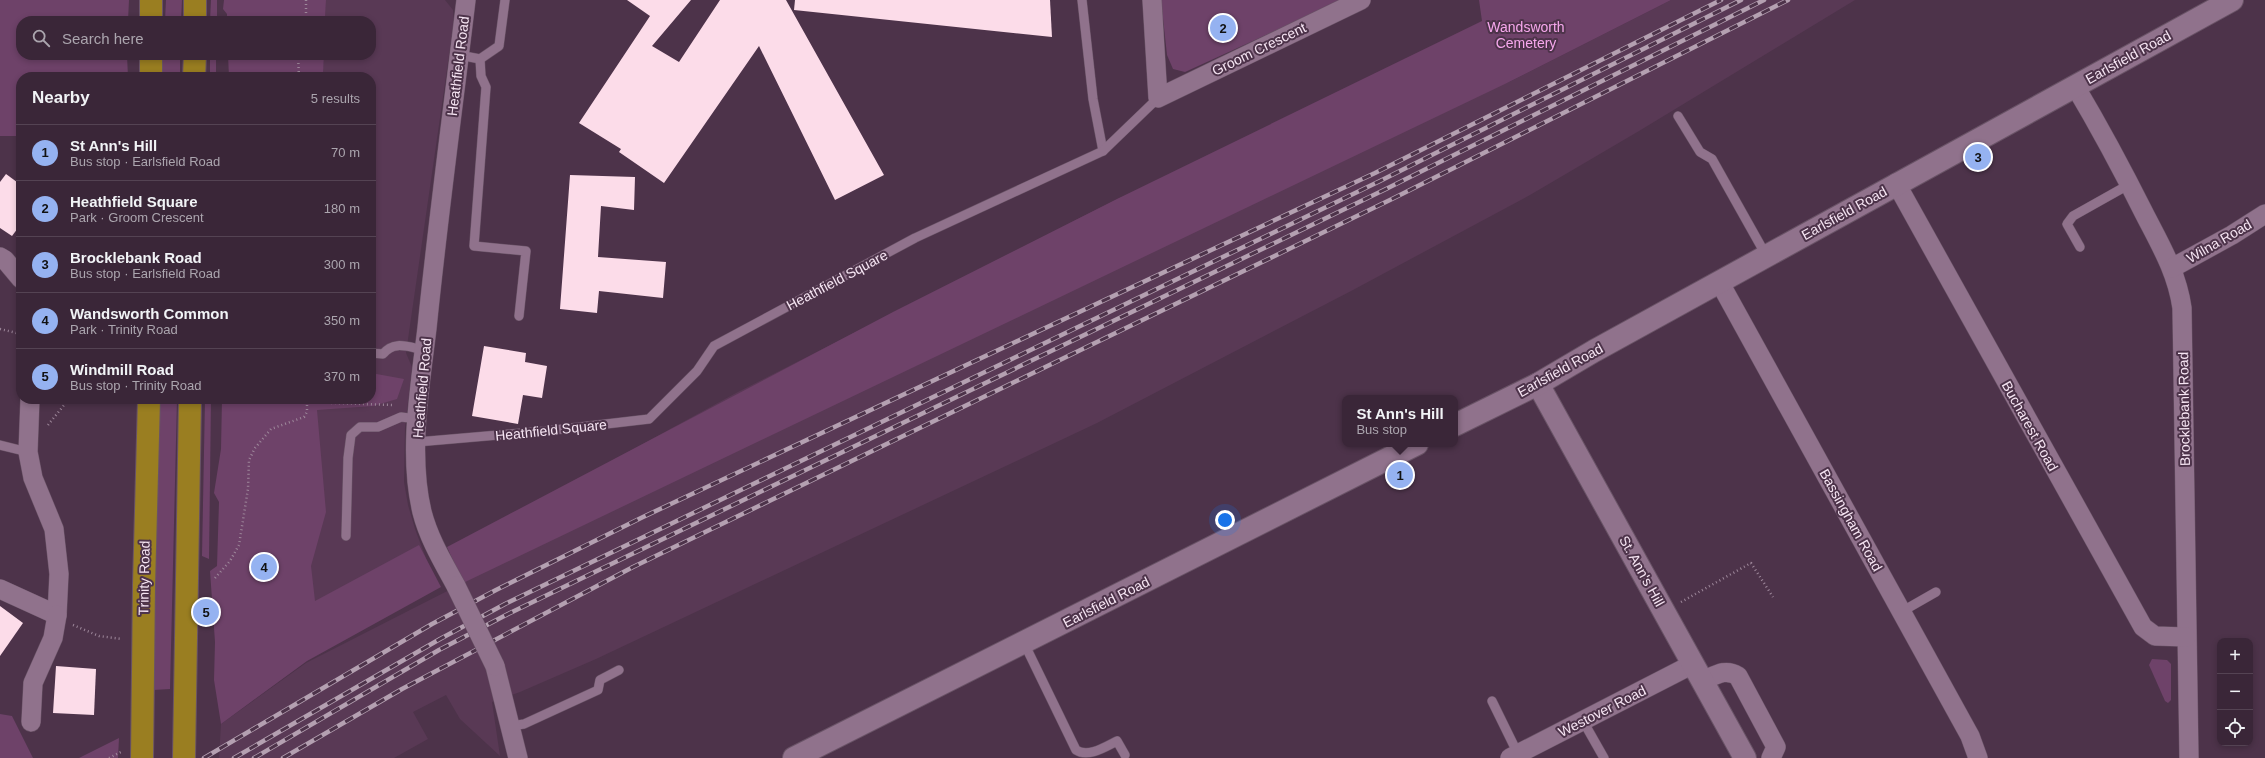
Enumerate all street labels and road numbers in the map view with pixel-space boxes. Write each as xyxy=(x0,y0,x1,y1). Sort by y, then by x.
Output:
street label: Heathfield Road xyxy=(444,15,472,117)
street label: Groom Crescent xyxy=(1209,19,1309,79)
street label: Earlsfield Road xyxy=(2083,27,2173,87)
street label: Earlsfield Road xyxy=(1799,183,1889,243)
street label: Wilna Road xyxy=(2184,216,2254,266)
street label: Heathfield Square xyxy=(784,247,890,313)
street label: Heathfield Road xyxy=(410,337,434,439)
street label: Earlsfield Road xyxy=(1515,340,1605,400)
street label: Brocklebank Road xyxy=(2175,352,2193,466)
street label: Bucharest Road xyxy=(1999,378,2061,474)
street label: Heathfield Square xyxy=(494,416,608,444)
street label: Bassingham Road xyxy=(1816,466,1886,574)
street label: St. Ann's Hill xyxy=(1616,533,1668,609)
street label: Trinity Road xyxy=(135,540,153,616)
street label: Earlsfield Road xyxy=(1060,573,1152,631)
street label: Westover Road xyxy=(1555,682,1649,740)

